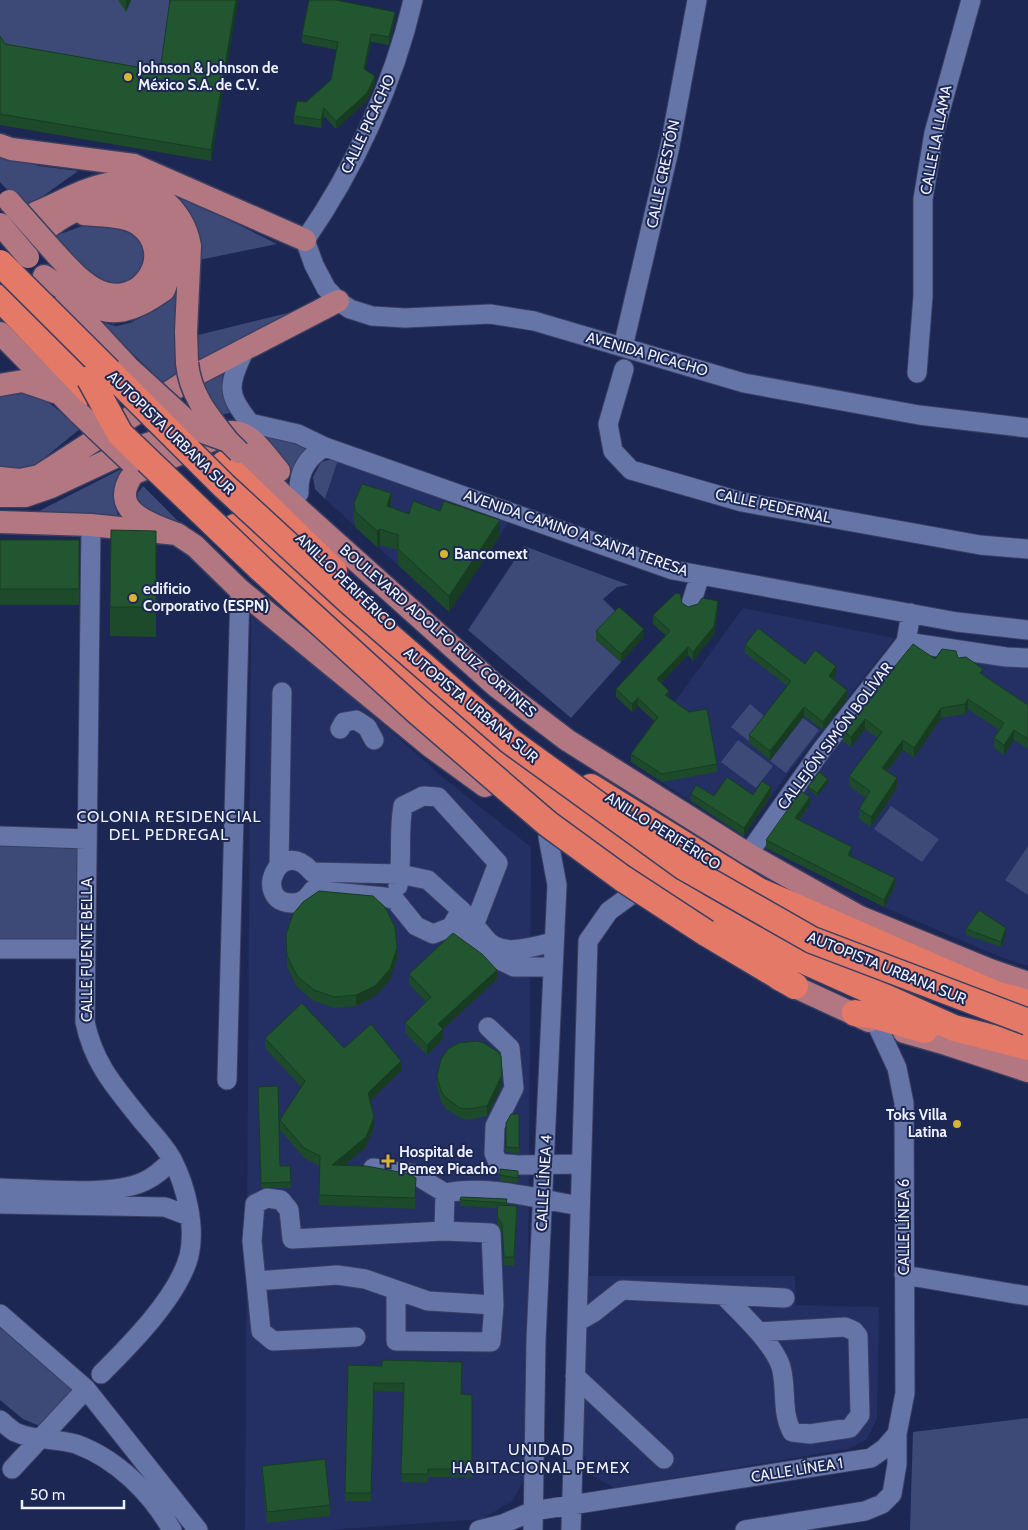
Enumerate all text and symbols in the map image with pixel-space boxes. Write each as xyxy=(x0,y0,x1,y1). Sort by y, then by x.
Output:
place label: Johnson & Johnson de México S.A. de C.V. xyxy=(137,59,279,94)
marker: Johnson & Johnson de México S.A. de C.V. xyxy=(122,71,134,83)
street label: CALLE PICACHO xyxy=(337,72,399,176)
street label: CALLE LA LLAMA xyxy=(917,83,956,196)
street label: CALLE CRESTÓN xyxy=(642,118,683,230)
street label: AVENIDA PICACHO xyxy=(584,328,710,380)
street label: AUTOPISTA URBANA SUR xyxy=(104,367,238,499)
street label: CALLE PEDERNAL xyxy=(714,485,833,527)
street label: AVENIDA CAMINO A SANTA TERESA xyxy=(461,486,691,580)
street label: ANILLO PERIFÉRICO xyxy=(292,529,401,635)
street label: BOULEVARD ADOLFO RUIZ CORTINES xyxy=(336,541,540,721)
place label: Bancomext xyxy=(454,545,528,563)
marker: Bancomext xyxy=(438,548,450,560)
place label: edificio Corporativo (ESPN) xyxy=(143,580,269,615)
marker: edificio Corporativo (ESPN) xyxy=(127,592,139,604)
street label: AUTOPISTA URBANA SUR xyxy=(400,643,542,767)
street label: CALLEJÓN SIMÓN BOLÍVAR xyxy=(773,658,896,813)
street label: ANILLO PERIFÉRICO xyxy=(602,787,725,874)
district label: COLONIA RESIDENCIAL DEL PEDREGAL xyxy=(76,807,262,844)
street label: CALLE FUENTE BELLA xyxy=(78,877,96,1022)
street label: AUTOPISTA URBANA SUR xyxy=(805,928,969,1008)
place label: Toks Villa Latina xyxy=(886,1106,948,1141)
marker: Toks Villa Latina xyxy=(951,1118,963,1130)
street label: CALLE LÍNEA 4 xyxy=(531,1134,556,1232)
place label: Hospital de Pemex Picacho xyxy=(399,1143,498,1178)
marker: Hospital de Pemex Picacho xyxy=(381,1154,395,1168)
street label: CALLE LÍNEA 6 xyxy=(894,1179,913,1275)
district label: UNIDAD HABITACIONAL PEMEX xyxy=(452,1440,630,1477)
street label: CALLE LÍNEA 1 xyxy=(750,1453,844,1486)
scale bar xyxy=(22,1478,125,1510)
text: 50 m xyxy=(30,1486,65,1504)

